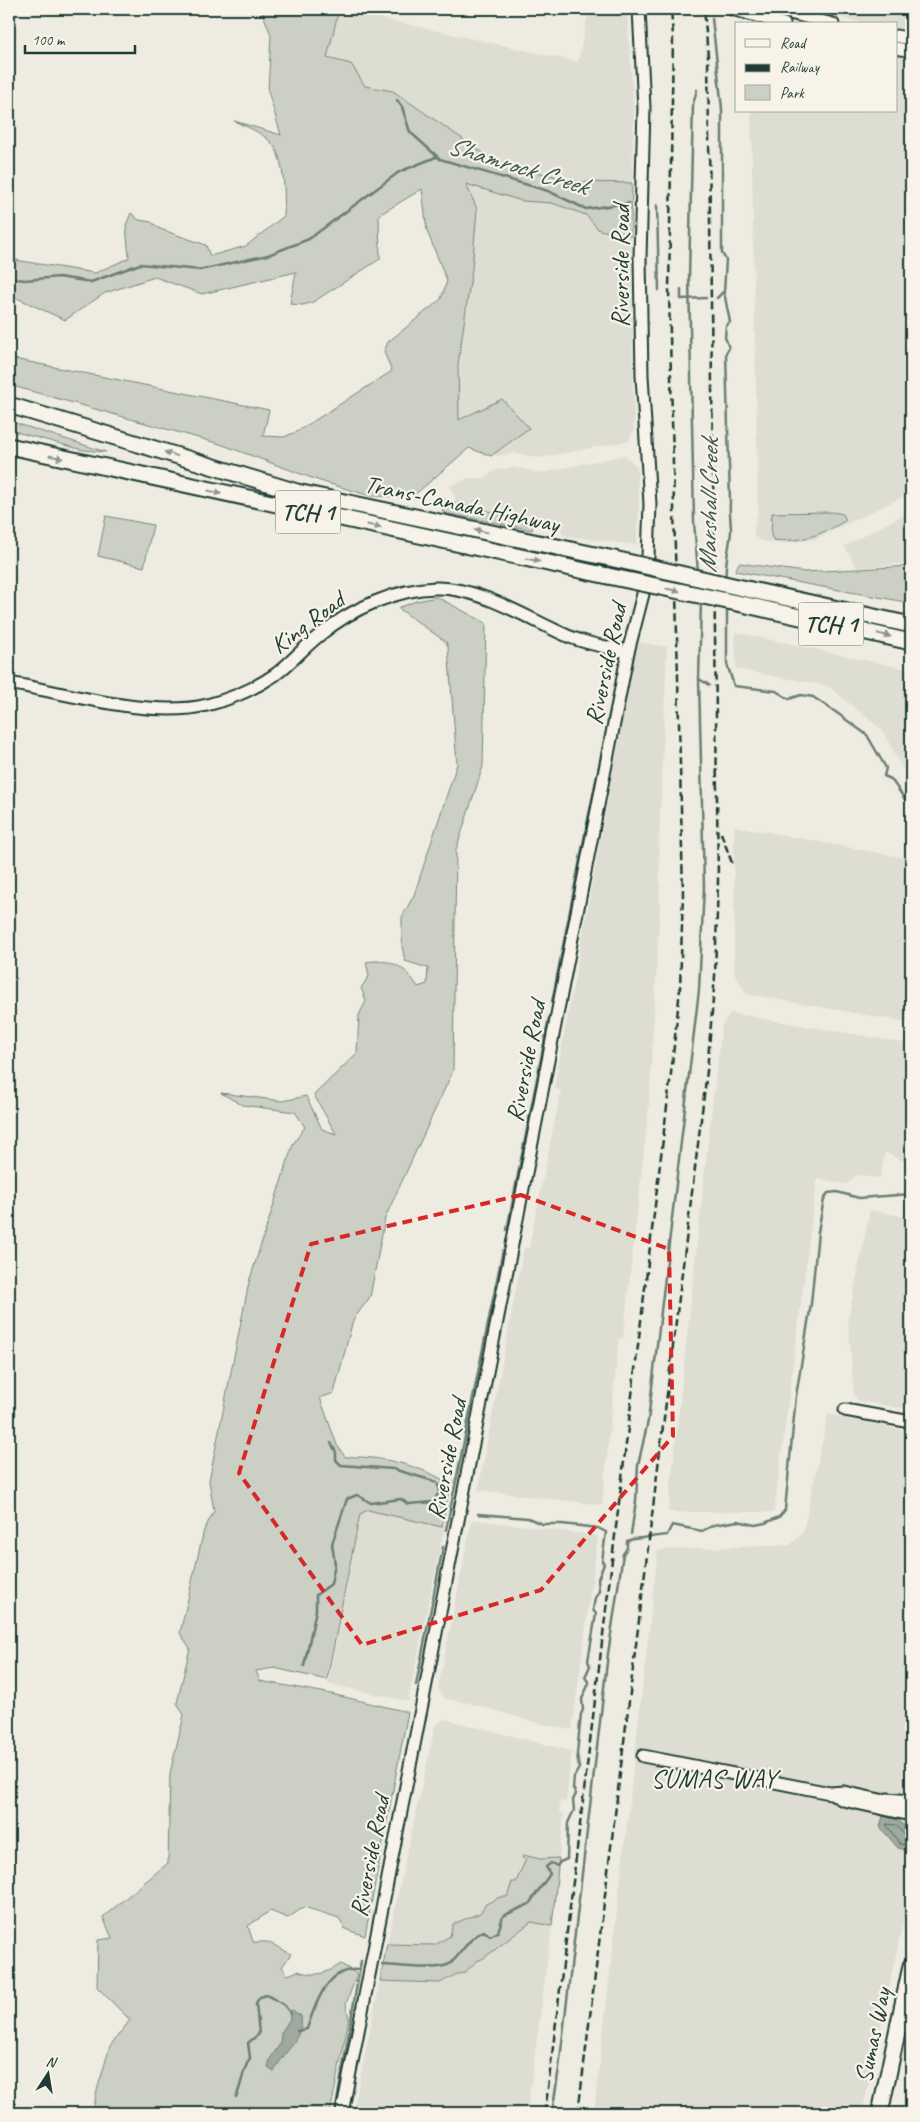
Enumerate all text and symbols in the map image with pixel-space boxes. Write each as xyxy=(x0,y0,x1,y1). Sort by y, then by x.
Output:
scale bar xyxy=(25,22,135,54)
legend xyxy=(735,22,898,112)
text: 100 m xyxy=(32,31,66,50)
text: Road xyxy=(780,34,807,53)
text: Railway xyxy=(780,58,821,77)
text: Park xyxy=(780,84,805,103)
water label: Shamrock Creek xyxy=(444,129,596,204)
street label: Riverside Road xyxy=(605,200,637,328)
water label: Marshall Creek xyxy=(691,434,726,573)
one-way arrow xyxy=(163,450,178,458)
one-way arrow xyxy=(49,453,64,461)
street label: Trans-Canada Highway xyxy=(361,468,564,541)
one-way arrow xyxy=(208,488,224,496)
road number: TCH 1 xyxy=(276,491,340,534)
one-way arrow xyxy=(366,522,381,530)
one-way arrow xyxy=(474,527,489,535)
one-way arrow xyxy=(525,556,540,564)
street label: King Road xyxy=(264,583,354,661)
one-way arrow xyxy=(665,586,681,594)
street label: Riverside Road xyxy=(578,597,635,728)
road number: TCH 1 xyxy=(798,602,864,646)
one-way arrow xyxy=(877,632,893,640)
street label: Riverside Road xyxy=(499,994,554,1125)
street label: Riverside Road xyxy=(420,1392,475,1523)
district label: SUMAS WAY xyxy=(651,1762,781,1795)
street label: Riverside Road xyxy=(343,1789,398,1920)
street label: Sumas Way xyxy=(847,1982,899,2086)
north arrow xyxy=(22,2050,72,2100)
text: N xyxy=(45,2053,59,2071)

